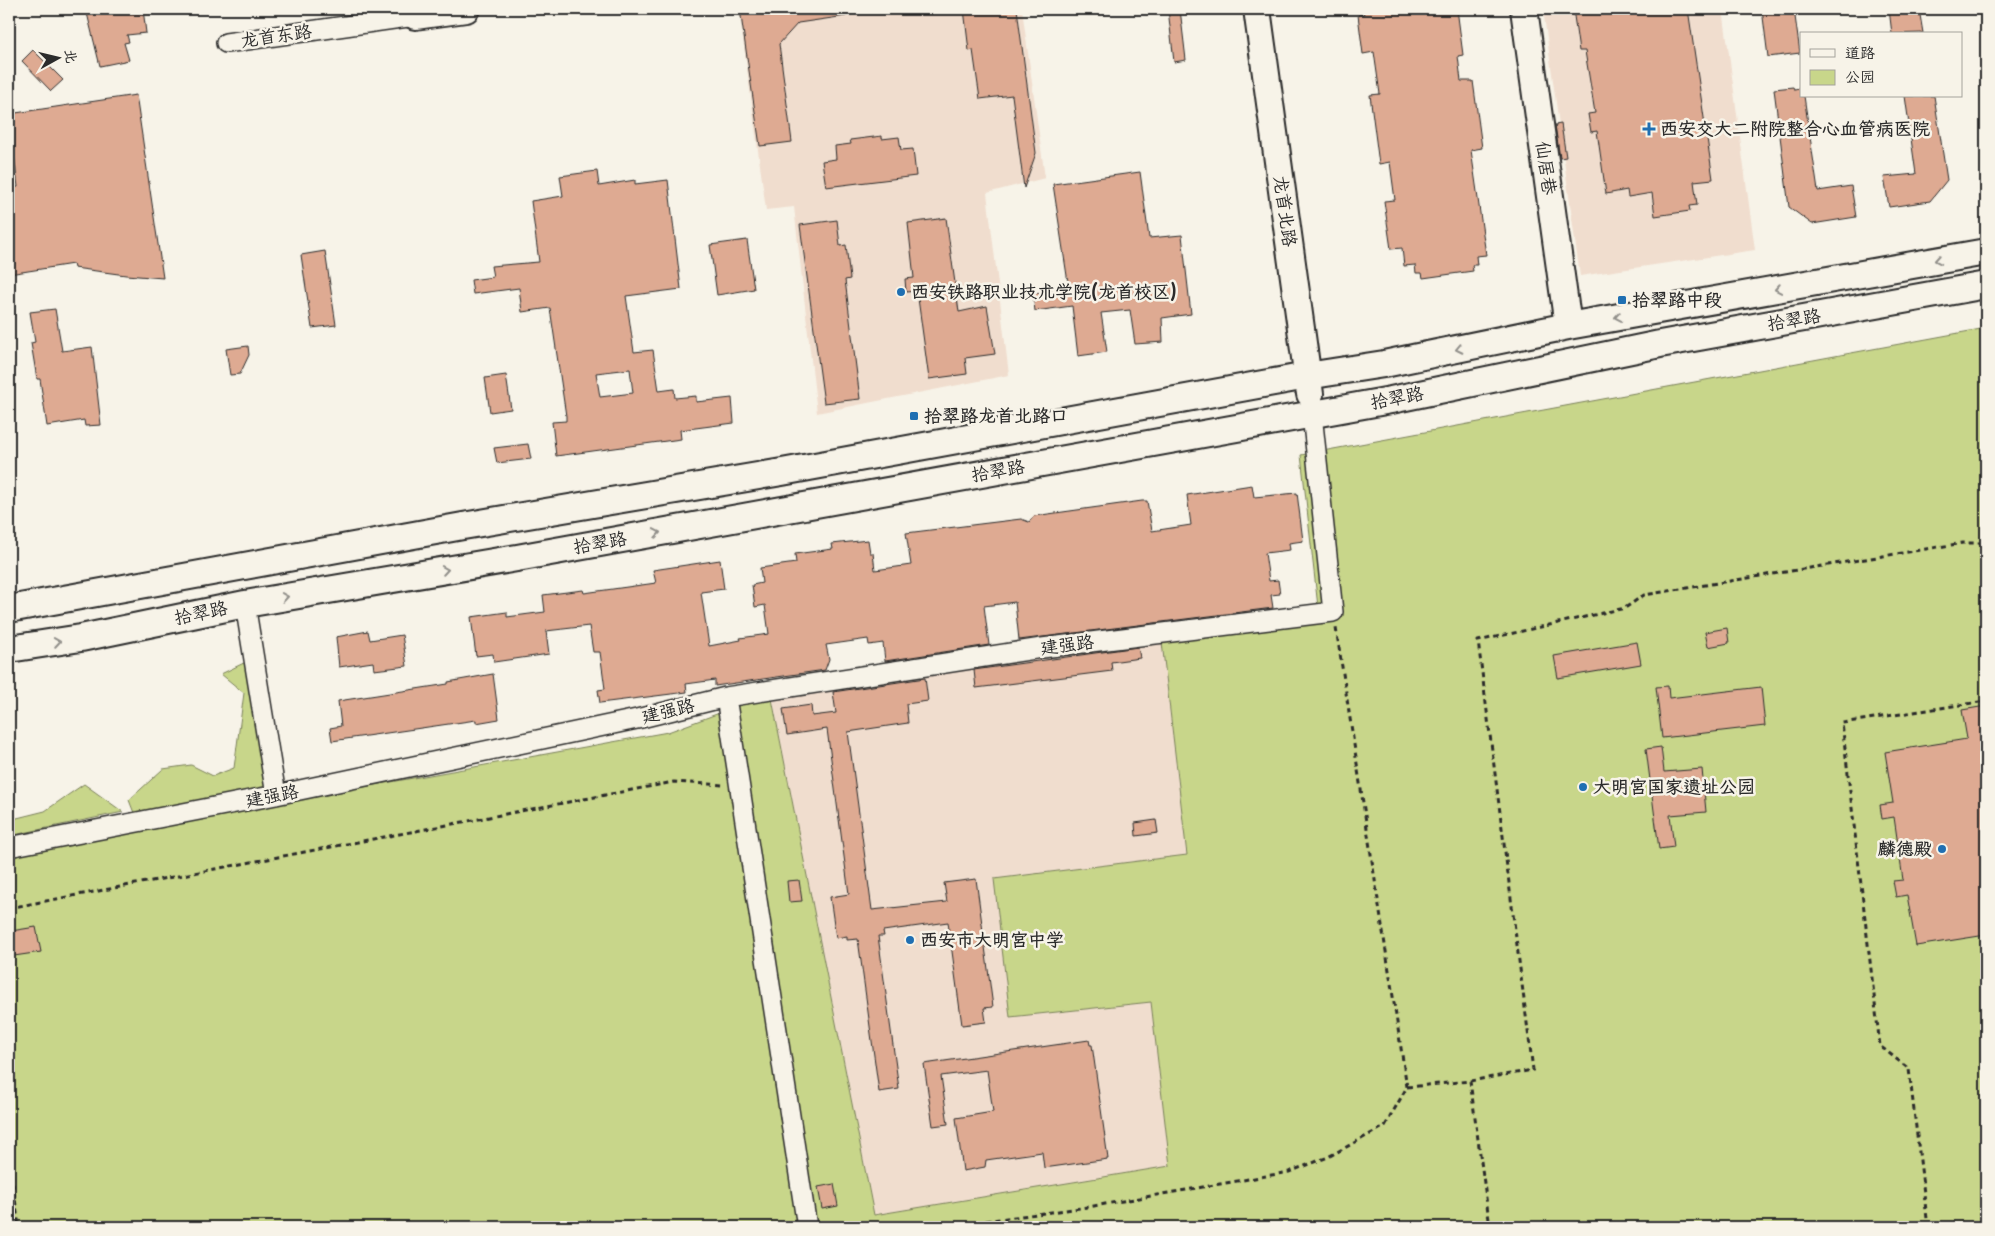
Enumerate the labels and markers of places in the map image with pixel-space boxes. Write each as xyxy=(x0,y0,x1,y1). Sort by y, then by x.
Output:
place label: 西安交大二附院整合心血管病医院 xyxy=(1660,114,1930,141)
marker: 西安交大二附院整合心血管病医院 xyxy=(1642,122,1656,136)
place label: 西安铁路职业技术学院(龙首校区) xyxy=(911,277,1177,304)
place label: 拾翠路中段 xyxy=(1632,285,1722,312)
marker: 西安铁路职业技术学院(龙首校区) xyxy=(895,286,907,298)
marker: 拾翠路中段 xyxy=(1616,294,1628,306)
place label: 拾翠路龙首北路口 xyxy=(924,401,1068,428)
marker: 拾翠路龙首北路口 xyxy=(908,410,920,422)
place label: 大明宫国家遗址公园 xyxy=(1593,772,1755,799)
marker: 大明宫国家遗址公园 xyxy=(1577,781,1589,793)
place label: 麟德殿 xyxy=(1878,834,1932,861)
marker: 麟德殿 xyxy=(1936,843,1948,855)
place label: 西安市大明宫中学 xyxy=(920,925,1064,952)
marker: 西安市大明宫中学 xyxy=(904,934,916,946)

